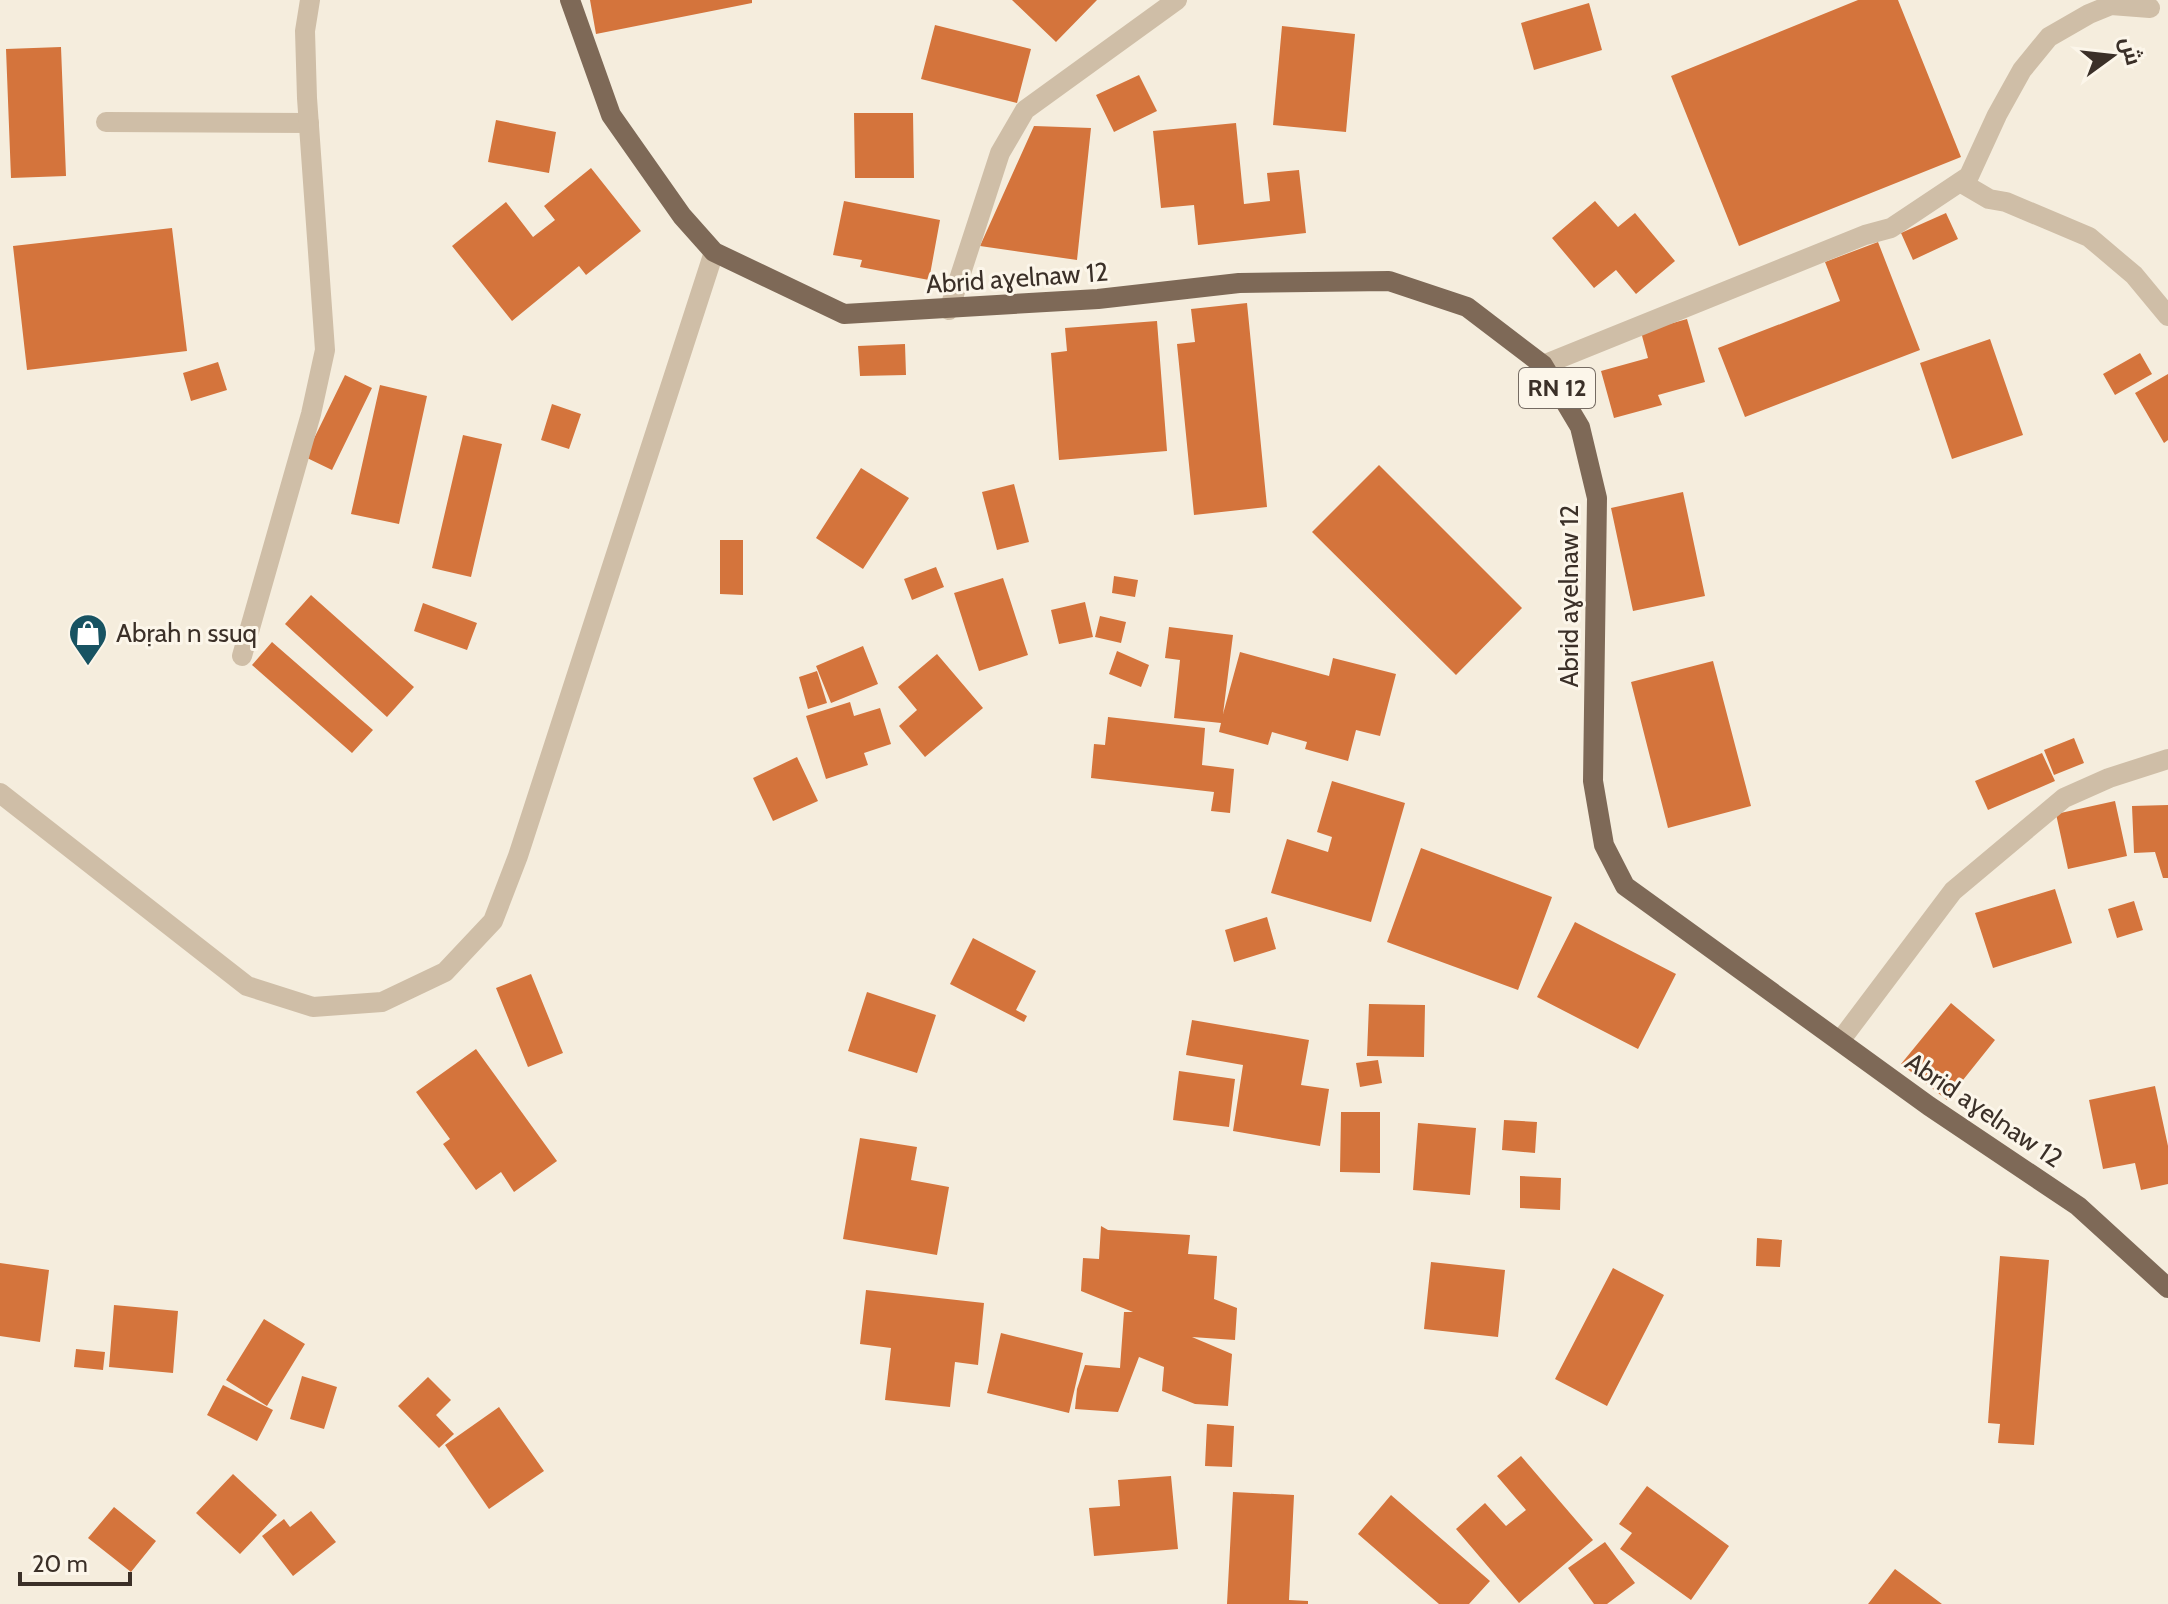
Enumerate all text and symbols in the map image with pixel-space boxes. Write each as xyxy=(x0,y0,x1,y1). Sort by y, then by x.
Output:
north arrow xyxy=(2072,16,2152,96)
text: ش xyxy=(2114,34,2148,68)
street label: Abrid aɣelnaw 12 xyxy=(925,256,1109,300)
road number: RN 12 xyxy=(1519,368,1595,408)
street label: Abrid aɣelnaw 12 xyxy=(1553,505,1585,687)
shop icon: Abṛah n ssuq xyxy=(67,612,109,667)
place label: Abṛah n ssuq xyxy=(116,617,257,649)
street label: Abrid aɣelnaw 12 xyxy=(1899,1046,2069,1174)
scale bar xyxy=(20,1536,130,1586)
text: 20 m xyxy=(32,1549,88,1578)

